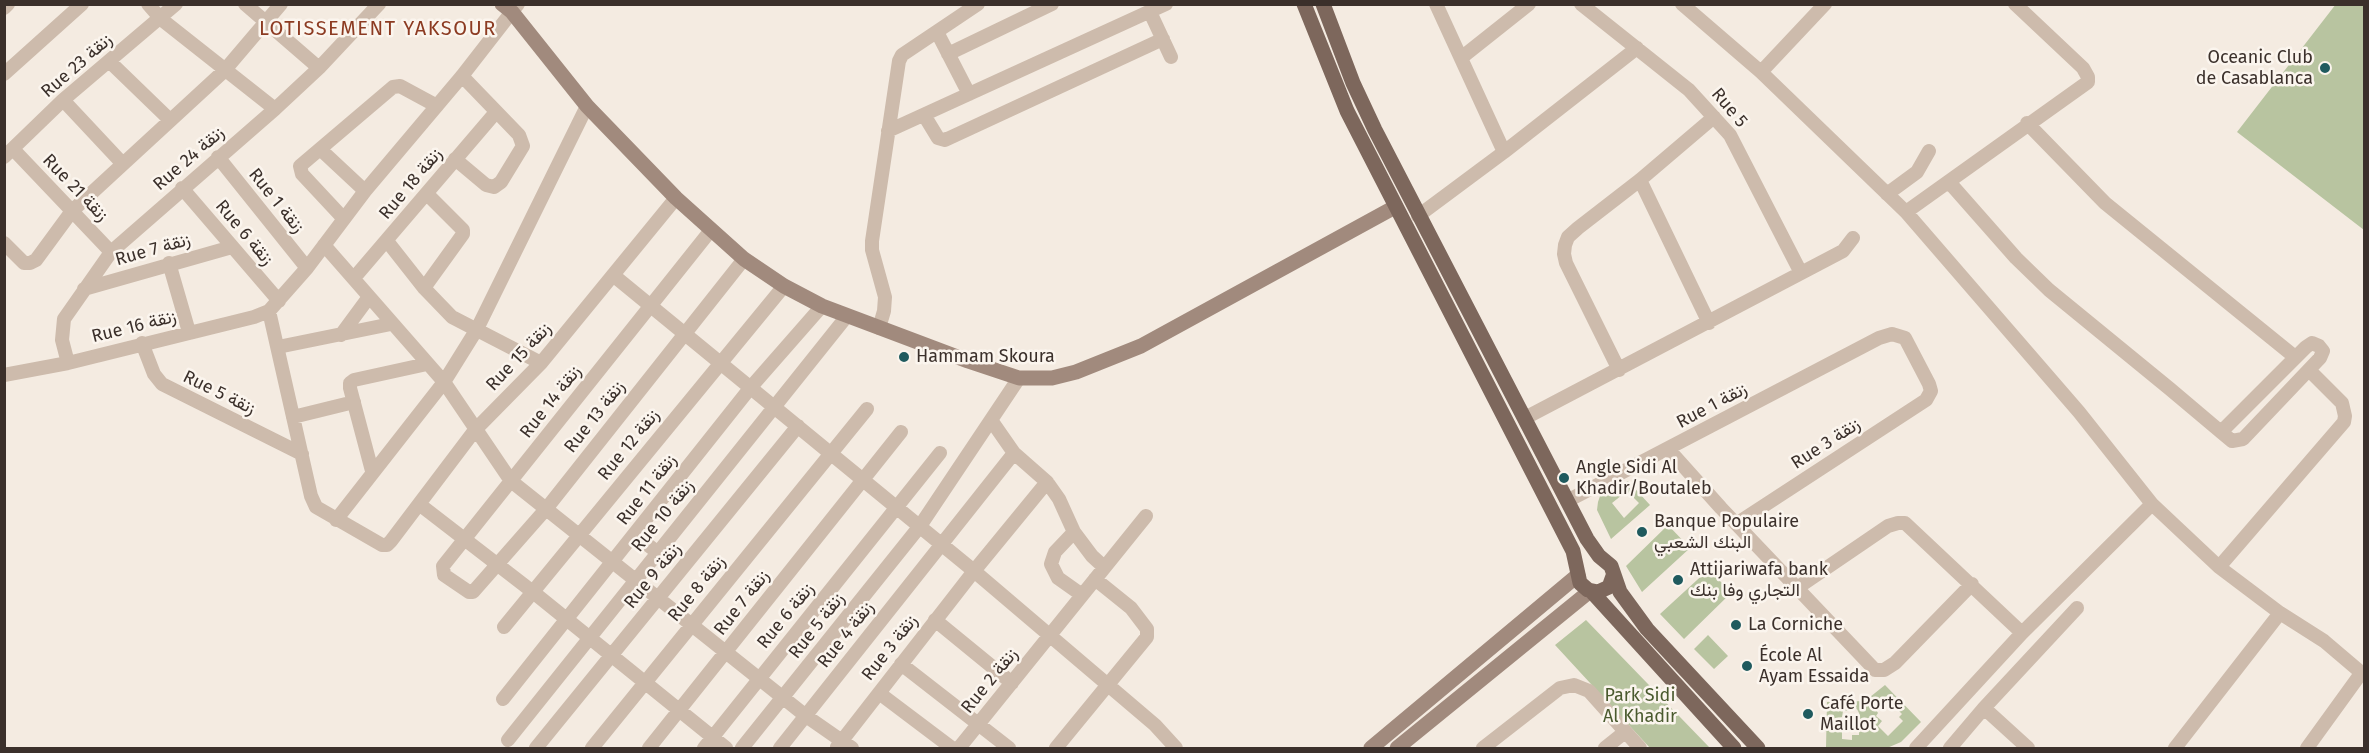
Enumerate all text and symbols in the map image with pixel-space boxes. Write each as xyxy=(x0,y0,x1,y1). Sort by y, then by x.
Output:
district label: LOTISSEMENT YAKSOUR xyxy=(259,17,497,41)
street label: Rue 23 زنقة xyxy=(37,29,117,103)
place label: Oceanic Club de Casablanca xyxy=(2196,47,2313,90)
marker: Oceanic Club de Casablanca xyxy=(2318,61,2332,75)
street label: Rue 5 xyxy=(1706,84,1752,132)
street label: Rue 24 زنقة xyxy=(149,122,229,196)
street label: Rue 18 زنقة xyxy=(375,144,447,224)
street label: Rue 21 زنقة xyxy=(38,150,112,226)
street label: Rue 1 زنقة xyxy=(243,164,309,238)
street label: Rue 6 زنقة xyxy=(210,196,278,270)
street label: Rue 7 زنقة xyxy=(113,229,193,271)
street label: Rue 16 زنقة xyxy=(89,306,179,348)
street label: Rue 15 زنقة xyxy=(482,318,556,396)
place label: Hammam Skoura xyxy=(916,346,1055,368)
marker: Hammam Skoura xyxy=(897,350,911,364)
street label: Rue 14 زنقة xyxy=(516,361,586,443)
street label: Rue 5 زنقة xyxy=(179,366,259,420)
street label: Rue 13 زنقة xyxy=(560,377,630,457)
street label: Rue 1 زنقة xyxy=(1673,378,1751,434)
street label: Rue 12 زنقة xyxy=(594,405,664,485)
street label: Rue 3 زنقة xyxy=(1787,414,1865,474)
street label: Rue 11 زنقة xyxy=(613,450,681,530)
place label: Angle Sidi Al Khadir/Boutaleb xyxy=(1576,457,1712,500)
marker: Angle Sidi Al Khadir/Boutaleb xyxy=(1557,471,1571,485)
street label: Rue 10 زنقة xyxy=(627,475,699,557)
place label: Banque Populaire البنك الشعبي xyxy=(1654,511,1799,554)
marker: Banque Populaire البنك الشعبي xyxy=(1635,525,1649,539)
street label: Rue 9 زنقة xyxy=(620,539,686,613)
street label: Rue 8 زنقة xyxy=(664,552,730,626)
place label: Attijariwafa bank التجاري وفا بنك xyxy=(1690,559,1828,602)
street label: Rue 7 زنقة xyxy=(710,566,774,640)
marker: Attijariwafa bank التجاري وفا بنك xyxy=(1671,573,1685,587)
street label: Rue 6 زنقة xyxy=(753,579,819,653)
street label: Rue 5 زنقة xyxy=(784,589,850,663)
street label: Rue 4 زنقة xyxy=(813,597,879,673)
street label: Rue 3 زنقة xyxy=(857,611,923,685)
place label: La Corniche xyxy=(1748,614,1843,636)
marker: La Corniche xyxy=(1729,618,1743,632)
street label: Rue 2 زنقة xyxy=(957,644,1023,718)
place label: École Al Ayam Essaida xyxy=(1759,645,1869,688)
marker: École Al Ayam Essaida xyxy=(1740,659,1754,673)
park label: Park Sidi Al Khadir xyxy=(1603,685,1677,728)
place label: Café Porte Maillot xyxy=(1820,693,1904,736)
marker: Café Porte Maillot xyxy=(1801,707,1815,721)

